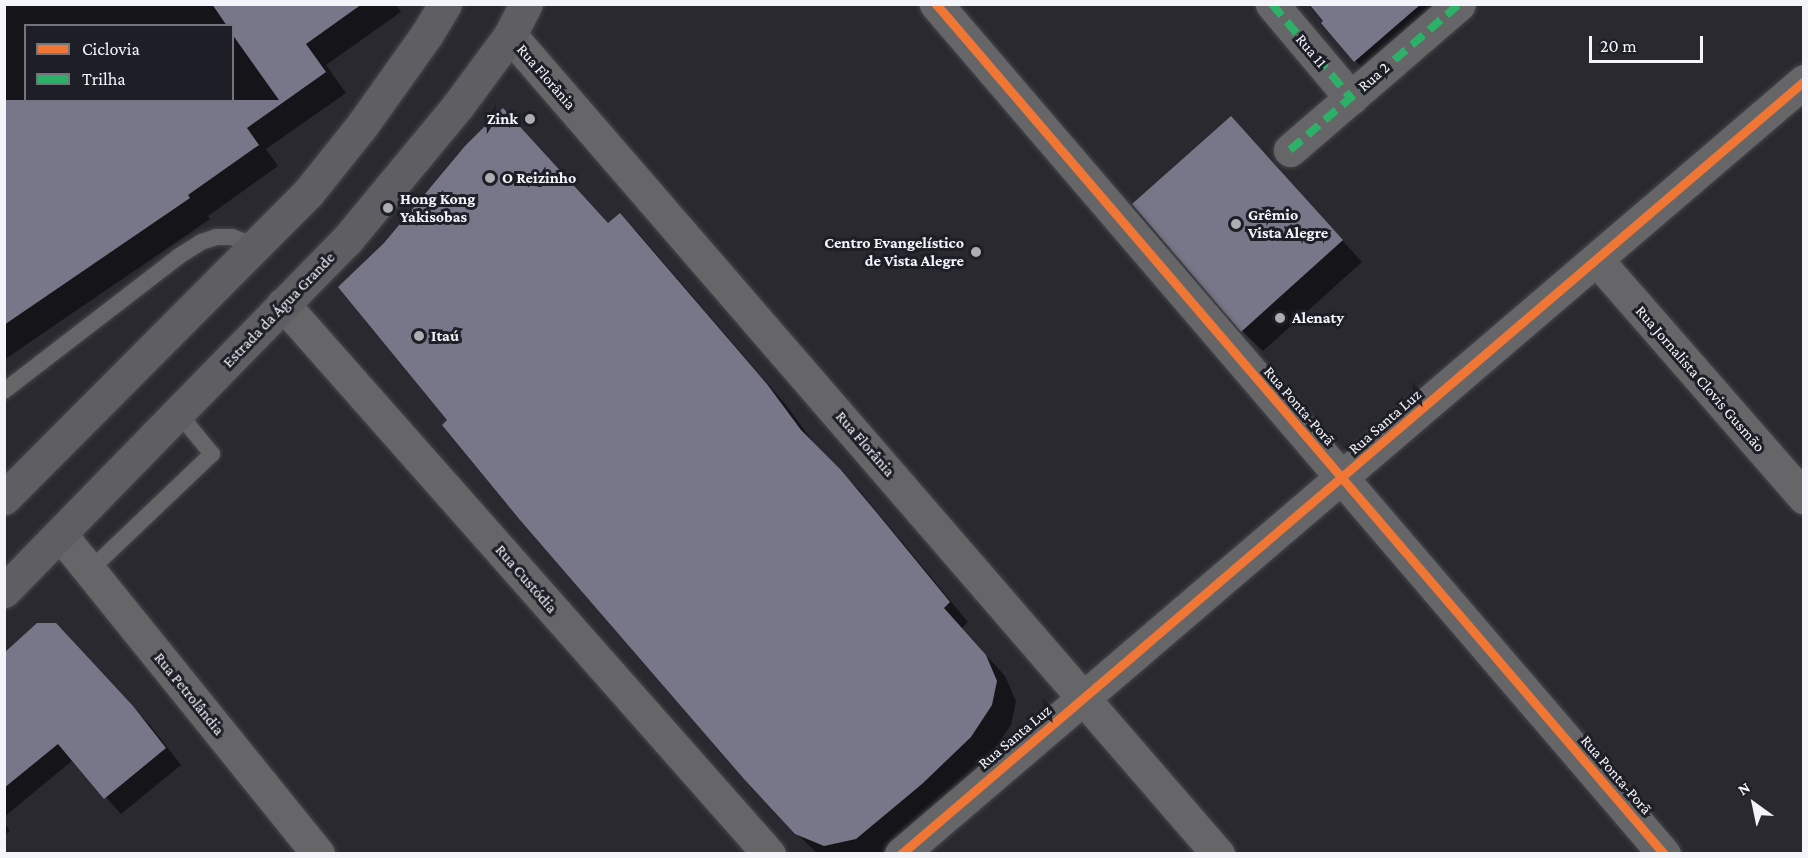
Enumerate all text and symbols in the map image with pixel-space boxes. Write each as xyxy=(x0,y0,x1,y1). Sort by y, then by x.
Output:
legend xyxy=(24,24,234,102)
scale bar xyxy=(1592,24,1706,62)
street label: Rua 11 xyxy=(1291,30,1331,72)
text: 20 m xyxy=(1600,36,1637,56)
text: Ciclovia xyxy=(82,39,140,59)
street label: Rua Florânia xyxy=(512,40,580,114)
street label: Rua 2 xyxy=(1354,58,1394,96)
text: Trilha xyxy=(82,69,126,89)
place label: Zink xyxy=(487,109,518,129)
marker: Zink xyxy=(523,112,537,126)
place label: O Reizinho xyxy=(502,168,576,188)
marker: O Reizinho xyxy=(483,171,497,185)
place label: Hong Kong Yakisobas xyxy=(400,189,475,227)
marker: Hong Kong Yakisobas xyxy=(381,201,395,215)
place label: Grêmio Vista Alegre xyxy=(1248,205,1328,243)
marker: Grêmio Vista Alegre xyxy=(1229,217,1243,231)
place label: Centro Evangelístico de Vista Alegre xyxy=(824,233,964,271)
marker: Centro Evangelístico de Vista Alegre xyxy=(969,245,983,259)
street label: Estrada da Água Grande xyxy=(219,248,339,372)
street label: Rua Jornalista Clovis Gusmão xyxy=(1631,302,1769,456)
place label: Alenaty xyxy=(1292,308,1344,328)
marker: Alenaty xyxy=(1273,311,1287,325)
place label: Itaú xyxy=(431,326,459,346)
marker: Itaú xyxy=(412,329,426,343)
street label: Rua Ponta-Porã xyxy=(1259,362,1339,450)
street label: Rua Santa Luz xyxy=(1345,385,1425,459)
street label: Rua Florânia xyxy=(831,407,899,481)
street label: Rua Custódia xyxy=(491,541,561,617)
street label: Rua Petrolândia xyxy=(150,649,228,739)
street label: Rua Santa Luz xyxy=(974,701,1056,773)
street label: Rua Ponta-Porã xyxy=(1576,731,1656,819)
north arrow xyxy=(1724,774,1784,834)
text: N xyxy=(1735,778,1753,799)

